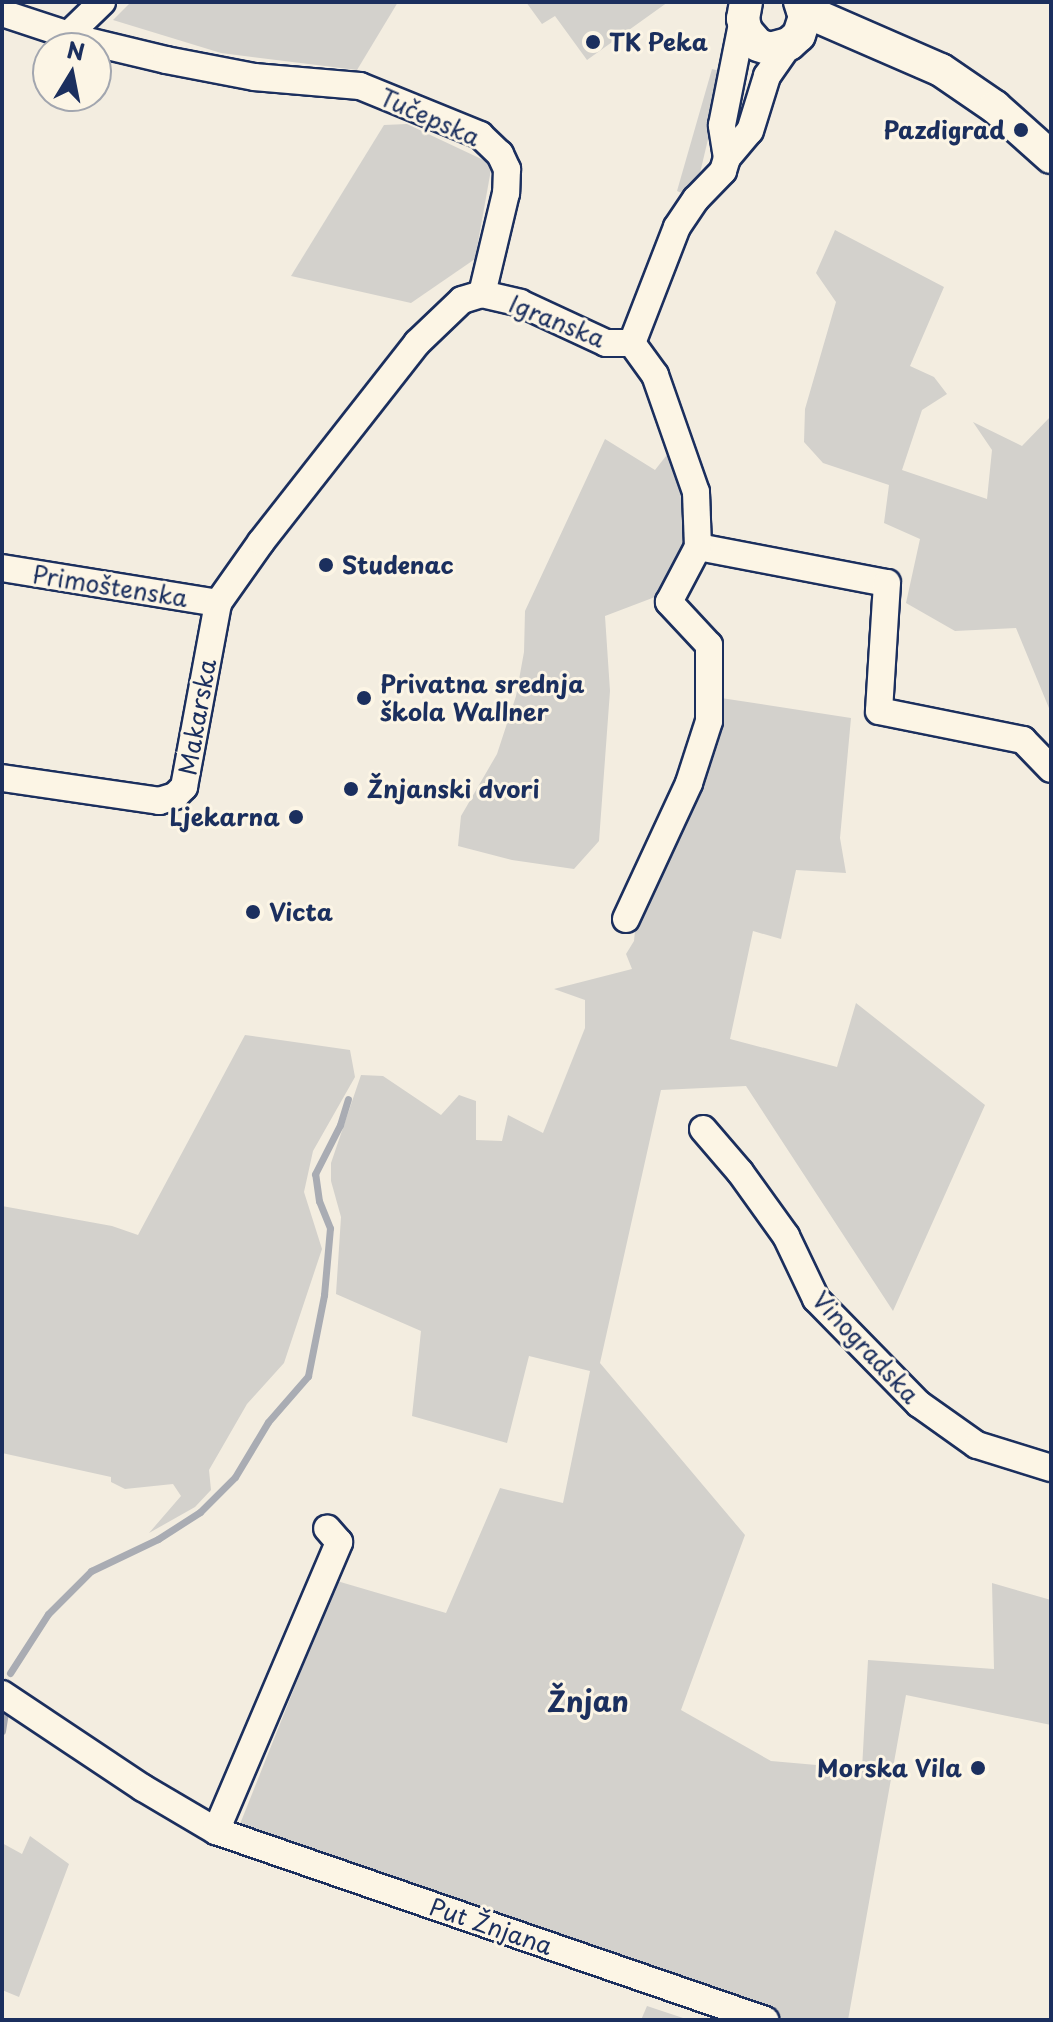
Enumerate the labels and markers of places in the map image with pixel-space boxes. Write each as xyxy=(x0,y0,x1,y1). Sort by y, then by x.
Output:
place label: TK Peka xyxy=(609,28,711,56)
marker: TK Peka xyxy=(584,33,602,51)
place label: Pazdigrad xyxy=(883,116,1005,144)
marker: Pazdigrad xyxy=(1012,121,1030,139)
place label: Studenac xyxy=(342,551,454,579)
marker: Studenac xyxy=(317,556,335,574)
place label: Privatna srednja škola Wallner xyxy=(380,670,585,726)
marker: Privatna srednja škola Wallner xyxy=(355,689,373,707)
place label: Žnjanski dvori xyxy=(367,775,541,803)
marker: Žnjanski dvori xyxy=(342,780,360,798)
place label: Ljekarna xyxy=(170,803,280,831)
marker: Ljekarna xyxy=(287,808,305,826)
place label: Victa xyxy=(269,898,333,926)
marker: Victa xyxy=(244,903,262,921)
place label: Morska Vila xyxy=(815,1754,962,1782)
marker: Morska Vila xyxy=(969,1759,987,1777)

